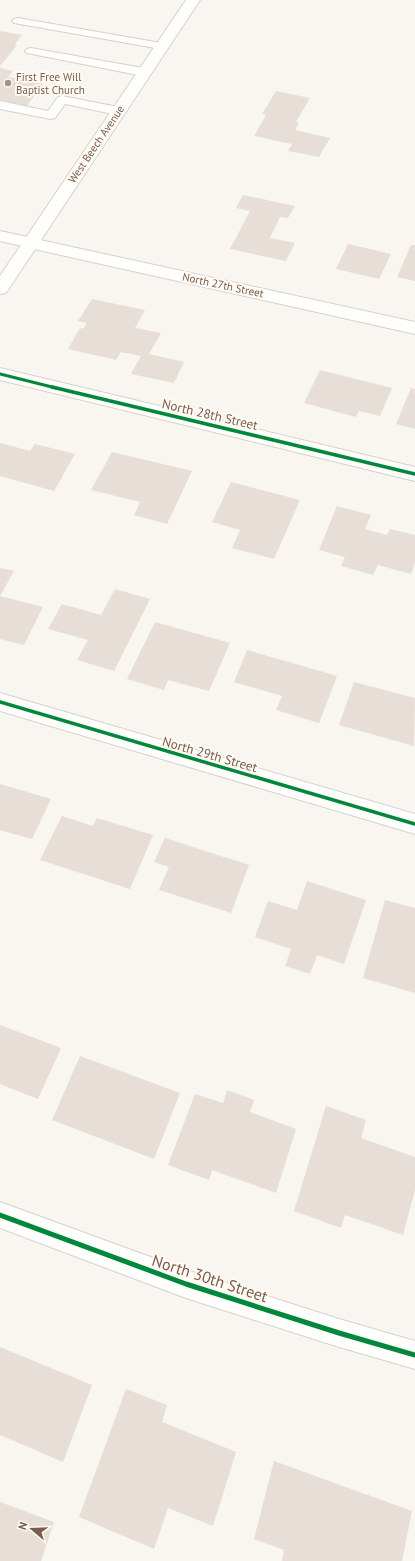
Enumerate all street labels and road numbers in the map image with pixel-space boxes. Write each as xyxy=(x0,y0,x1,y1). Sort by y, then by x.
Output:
street label: West Beech Avenue xyxy=(65,102,127,186)
street label: North 27th Street xyxy=(181,270,265,300)
street label: North 28th Street xyxy=(160,395,260,434)
street label: North 29th Street xyxy=(160,733,260,776)
street label: North 30th Street xyxy=(150,1250,271,1306)

